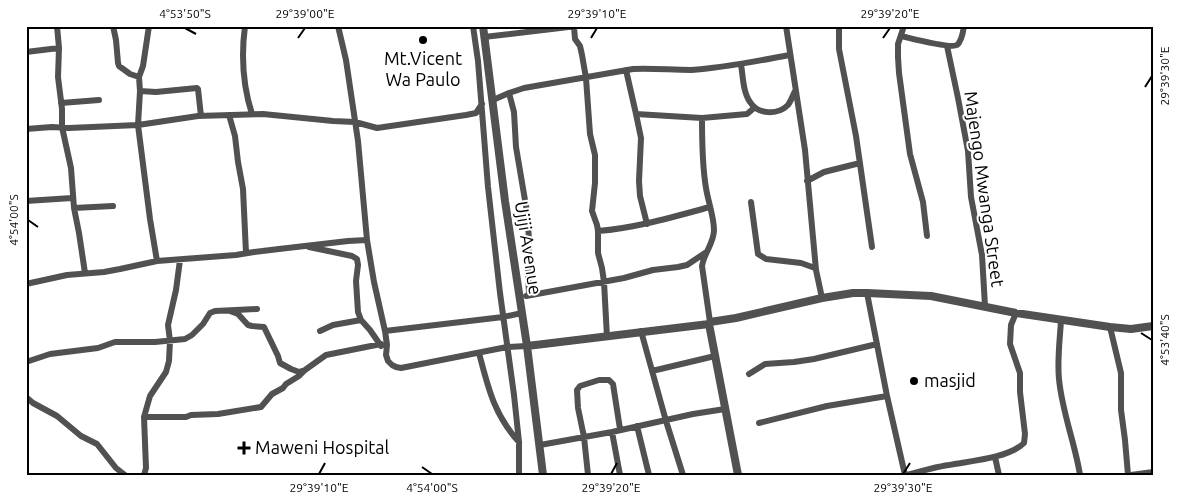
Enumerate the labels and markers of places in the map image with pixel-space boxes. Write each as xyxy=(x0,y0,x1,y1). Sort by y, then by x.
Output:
marker: Mt.Vicent Wa Paulo xyxy=(417,34,429,46)
place label: Mt.Vicent Wa Paulo xyxy=(384,48,462,89)
place label: masjid xyxy=(924,370,976,390)
marker: masjid xyxy=(908,375,920,387)
place label: Maweni Hospital xyxy=(255,437,390,457)
marker: Maweni Hospital xyxy=(237,441,251,455)

